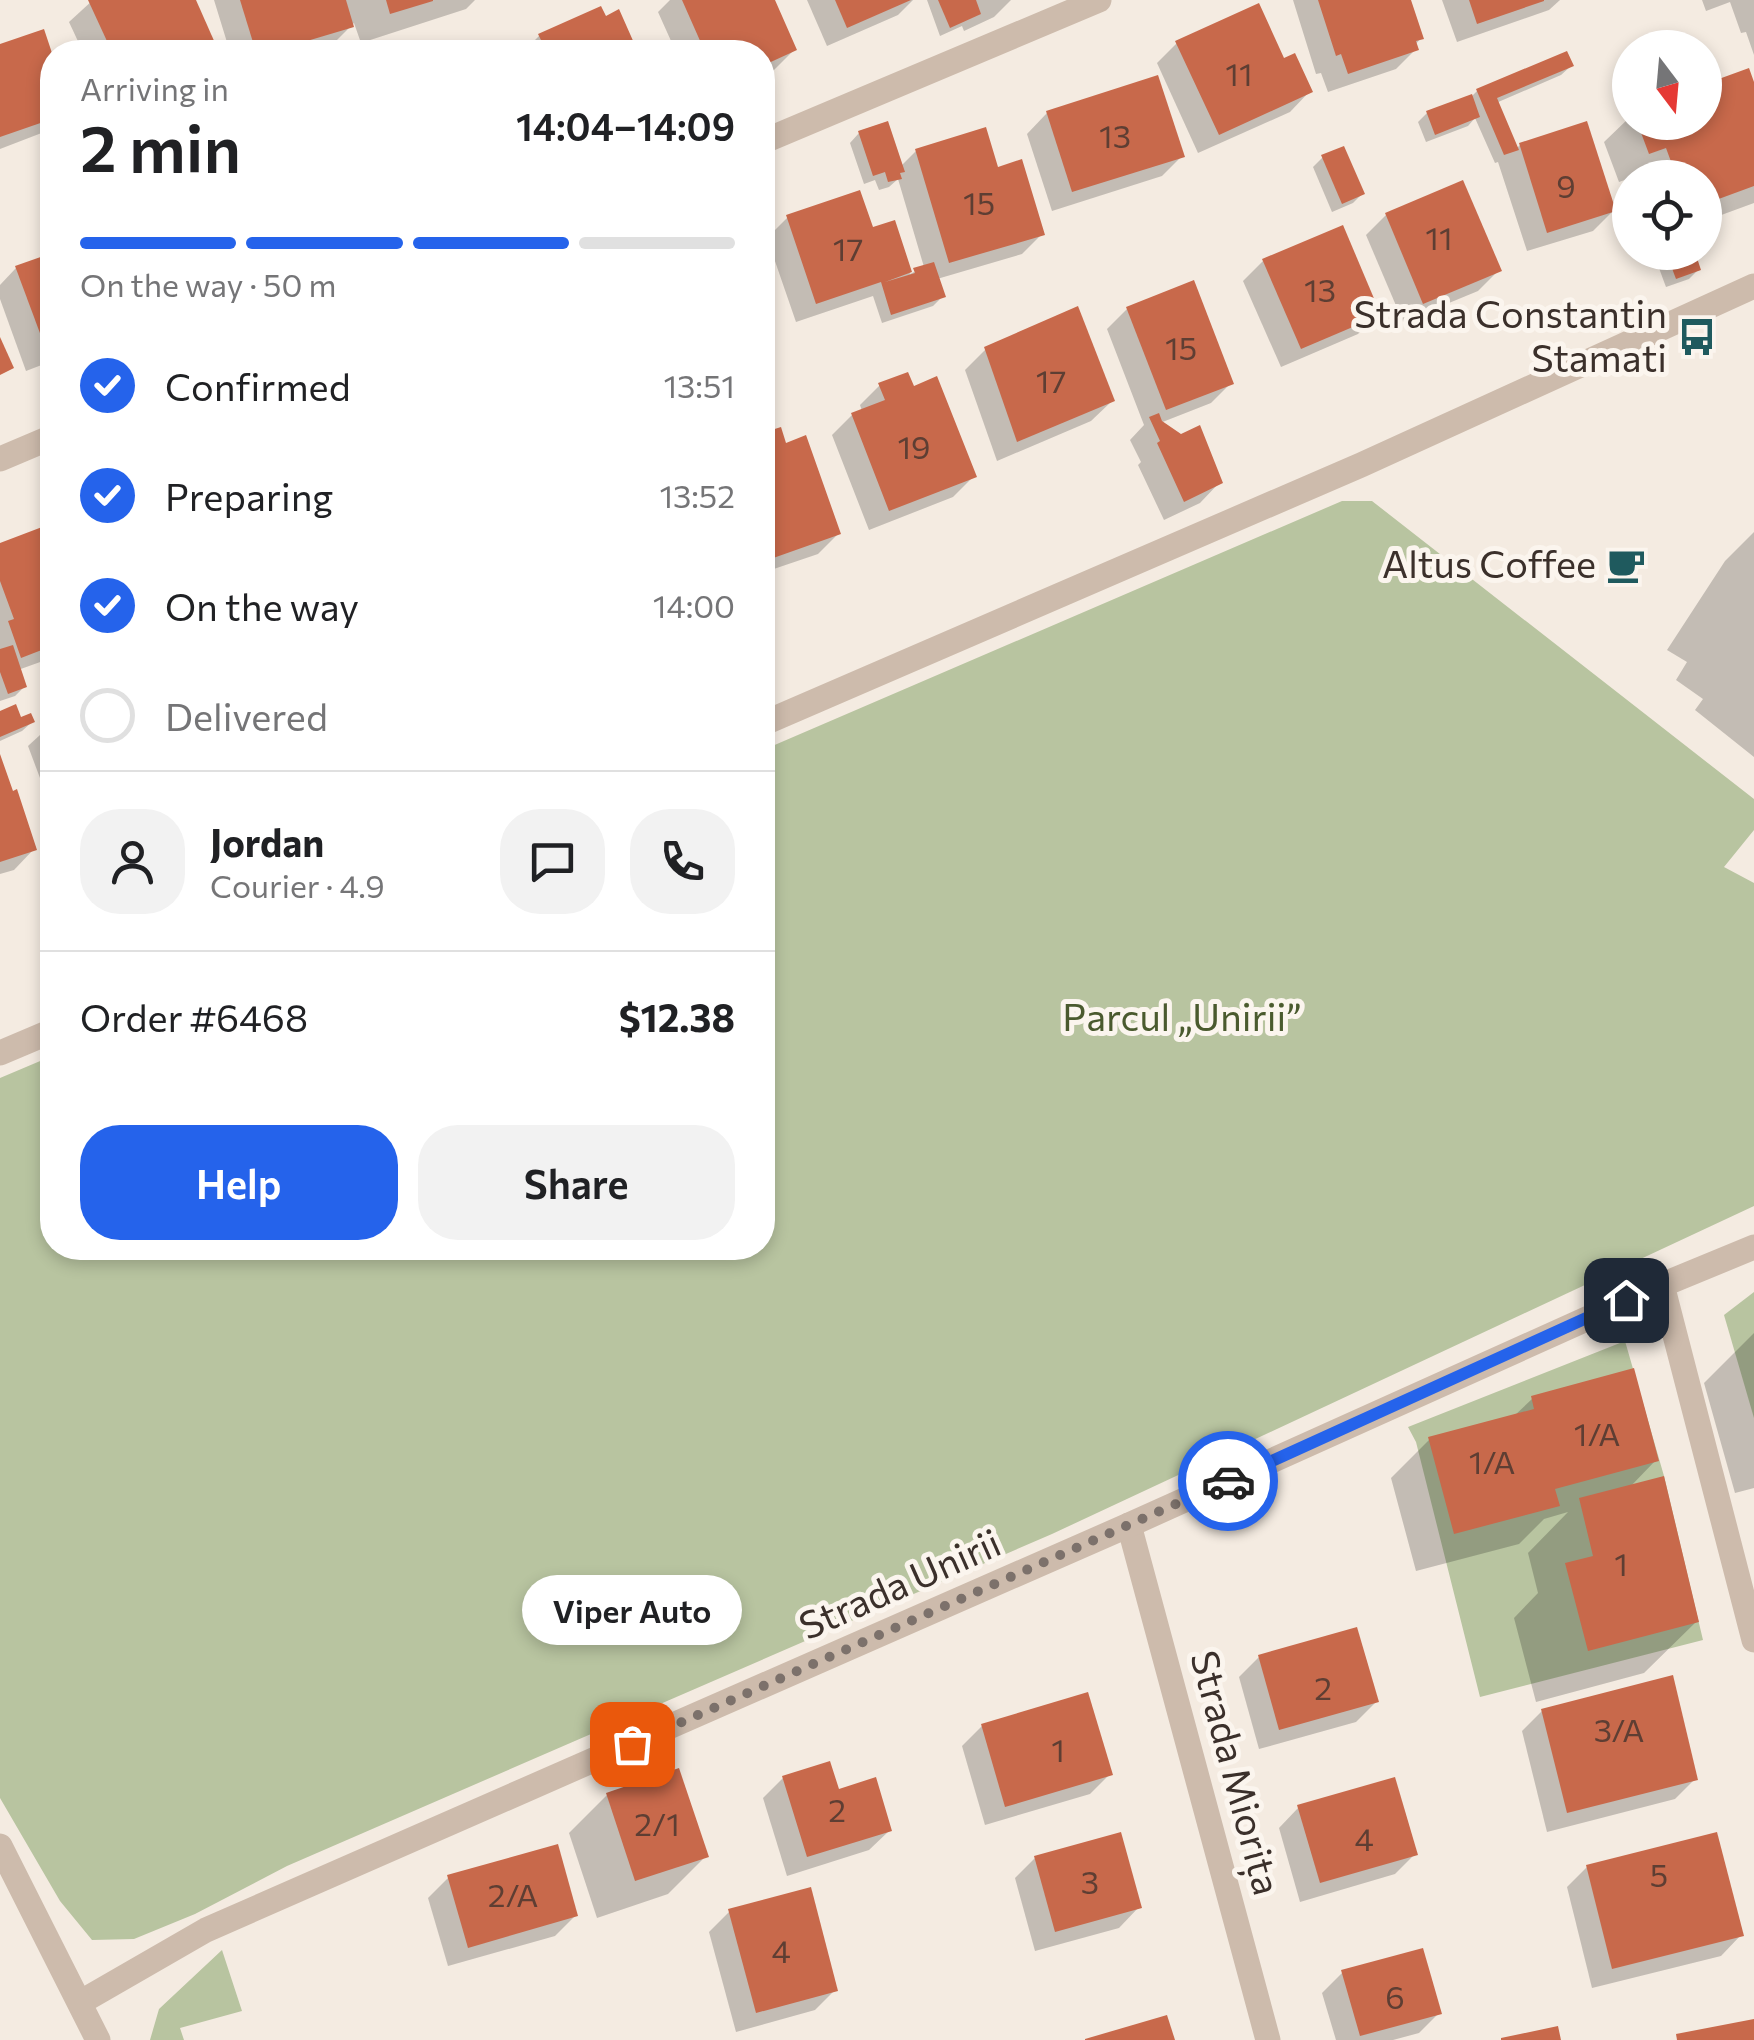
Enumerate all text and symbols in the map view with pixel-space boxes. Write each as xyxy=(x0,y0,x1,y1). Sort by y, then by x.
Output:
north arrow xyxy=(1612,30,1722,140)
map controls xyxy=(1612,30,1722,270)
house number: 11 xyxy=(1225,53,1253,93)
text: Arriving in xyxy=(80,68,229,108)
text: 14:04–14:09 xyxy=(516,102,735,149)
text: 2 min xyxy=(80,106,241,185)
house number: 13 xyxy=(1099,115,1131,155)
button: locate xyxy=(1612,160,1722,270)
house number: 9 xyxy=(1556,165,1576,205)
house number: 15 xyxy=(963,182,995,222)
house number: 11 xyxy=(1425,217,1453,257)
house number: 17 xyxy=(833,228,863,268)
text: On the way · 50 m xyxy=(80,264,336,304)
house number: 13 xyxy=(1304,269,1336,309)
place label: Strada Constantin Stamati xyxy=(1354,289,1667,380)
bus stop icon: Strada Constantin Stamati xyxy=(1676,316,1718,358)
house number: 15 xyxy=(1165,327,1197,367)
icon: check xyxy=(80,358,135,413)
house number: 17 xyxy=(1036,360,1066,400)
text: Confirmed xyxy=(165,362,351,409)
text: 13:51 xyxy=(663,365,735,405)
house number: 19 xyxy=(897,426,931,466)
icon: check xyxy=(80,468,135,523)
text: Preparing xyxy=(165,472,333,519)
text: 13:52 xyxy=(659,475,735,515)
place label: Altus Coffee xyxy=(1382,539,1596,586)
cafe icon: Altus Coffee xyxy=(1605,544,1647,586)
icon: check xyxy=(80,578,135,633)
text: On the way xyxy=(165,582,359,629)
text: 14:00 xyxy=(653,585,735,625)
text: Delivered xyxy=(165,692,328,739)
button: person xyxy=(80,809,185,914)
button: chat xyxy=(500,809,605,914)
button: phone xyxy=(630,809,735,914)
text: Jordan xyxy=(210,818,324,865)
text: Courier · 4.9 xyxy=(210,865,385,905)
park label: Parcul „Unirii” xyxy=(1062,992,1302,1039)
text: Order #6468 xyxy=(80,993,308,1040)
text: $12.38 xyxy=(619,993,735,1040)
button: Help xyxy=(80,1125,398,1240)
button: Share xyxy=(418,1125,735,1240)
pin xyxy=(1584,1258,1669,1343)
icon: home xyxy=(1599,1273,1654,1328)
house number: 1/A xyxy=(1574,1413,1620,1453)
courier xyxy=(1178,1431,1278,1531)
house number: 1/A xyxy=(1469,1441,1515,1481)
icon: car xyxy=(1201,1454,1256,1509)
street label: Strada Unirii xyxy=(791,1517,1007,1648)
house number: 1 xyxy=(1614,1543,1628,1583)
callout: Viper Auto xyxy=(522,1574,742,1644)
text: Viper Auto xyxy=(553,1590,711,1630)
street label: Strada Miorița xyxy=(1180,1645,1293,1900)
house number: 2 xyxy=(1314,1667,1332,1707)
pin xyxy=(590,1702,675,1787)
house number: 3/A xyxy=(1594,1709,1644,1749)
icon: bag xyxy=(605,1717,660,1772)
house number: 1 xyxy=(1051,1729,1065,1769)
house number: 2 xyxy=(828,1789,846,1829)
house number: 2/1 xyxy=(634,1803,680,1843)
house number: 4 xyxy=(1354,1818,1374,1858)
house number: 5 xyxy=(1650,1854,1668,1894)
house number: 3 xyxy=(1081,1861,1099,1901)
house number: 2/A xyxy=(488,1874,538,1914)
house number: 4 xyxy=(771,1930,791,1970)
house number: 6 xyxy=(1385,1976,1405,2016)

